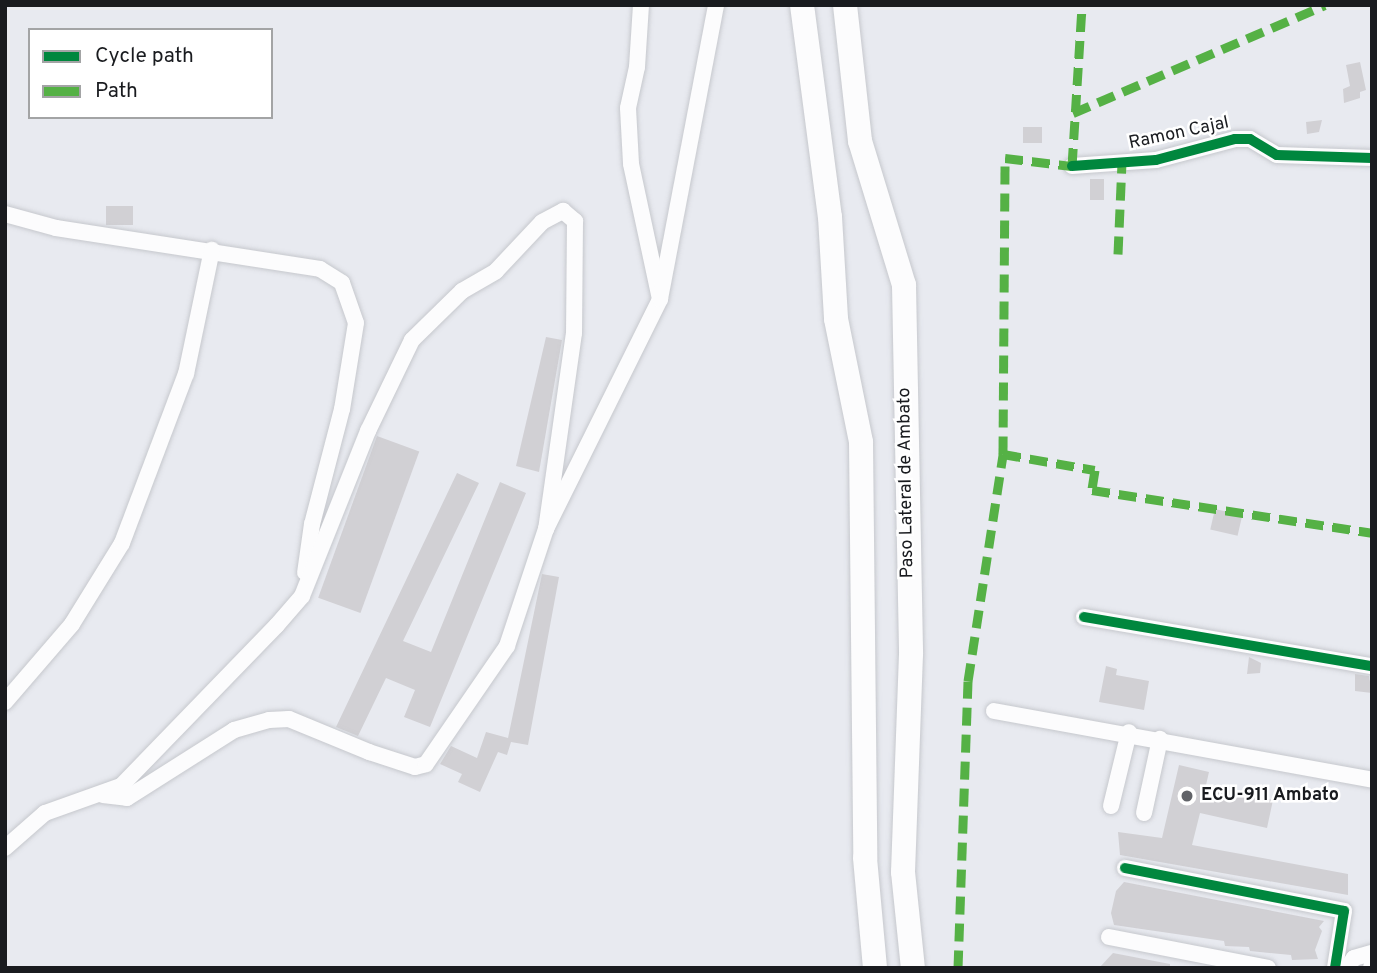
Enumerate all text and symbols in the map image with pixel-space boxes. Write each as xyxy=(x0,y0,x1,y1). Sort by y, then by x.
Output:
legend xyxy=(28,28,273,119)
text: Cycle path xyxy=(95,43,194,70)
text: Path xyxy=(95,78,138,105)
street label: Ramon Cajal xyxy=(1127,113,1231,155)
street label: Paso Lateral de Ambato xyxy=(895,387,919,579)
place label: ECU-911 Ambato xyxy=(1201,785,1340,807)
marker: ECU-911 Ambato xyxy=(1179,788,1195,804)

